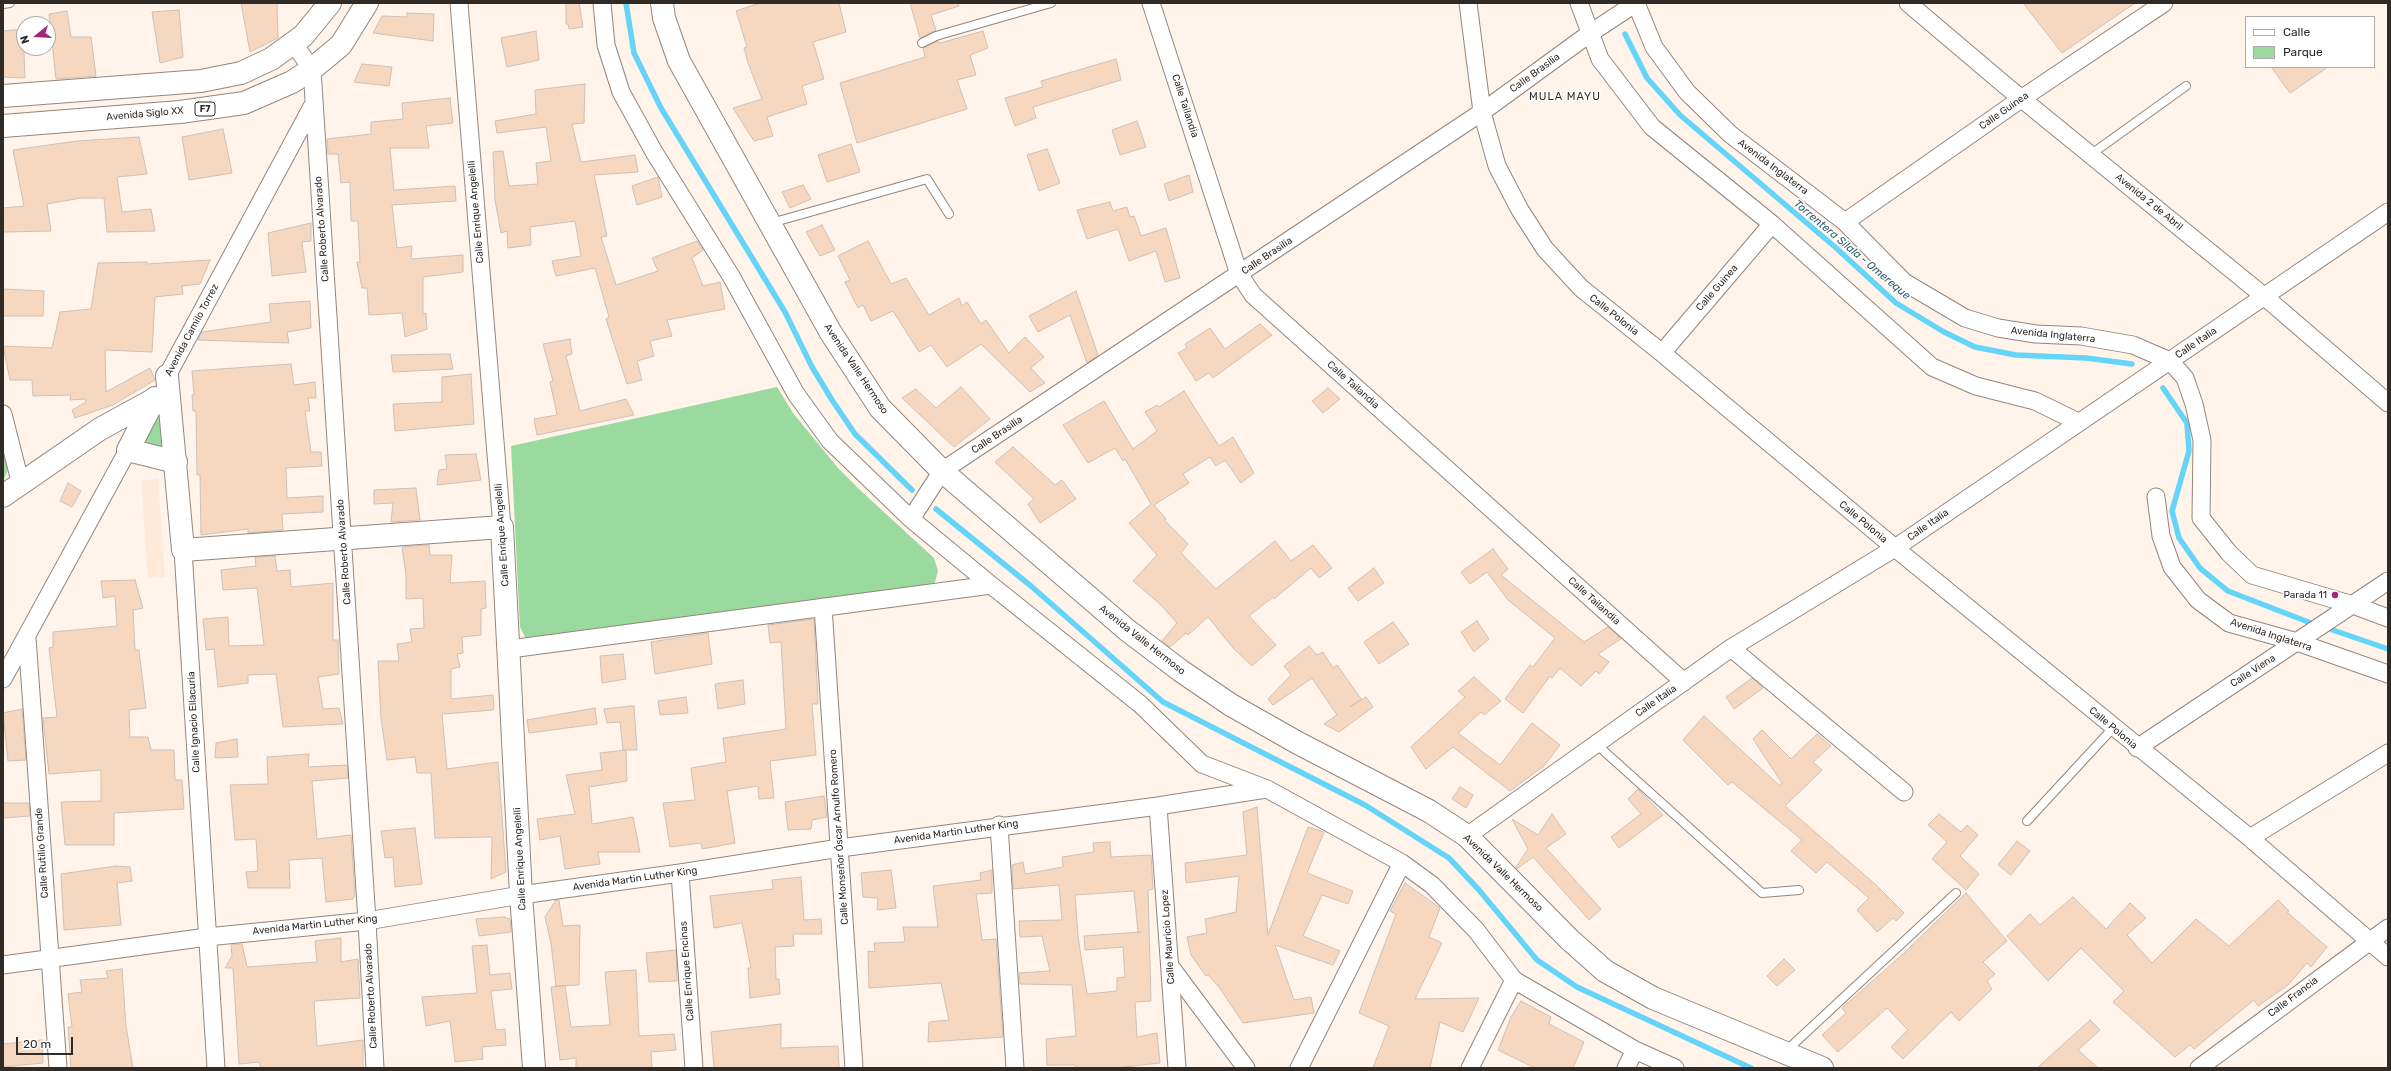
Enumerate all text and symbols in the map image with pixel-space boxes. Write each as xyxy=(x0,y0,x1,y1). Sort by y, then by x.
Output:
north arrow xyxy=(16,16,56,56)
legend xyxy=(2245,16,2375,68)
text: Calle xyxy=(2283,25,2310,39)
text: N xyxy=(18,34,32,45)
text: Parque xyxy=(2283,45,2323,59)
street label: Calle Brasilia xyxy=(1508,51,1562,95)
street label: Calle Tailandia xyxy=(1169,73,1201,139)
district label: MULA MAYU xyxy=(1529,90,1601,104)
street label: Calle Guinea xyxy=(1977,90,2031,132)
road number: F7 xyxy=(195,102,215,116)
street label: Avenida Siglo XX xyxy=(106,105,184,123)
street label: Avenida Inglaterra xyxy=(1735,137,1811,197)
street label: Calle Enrique Angelelli xyxy=(466,160,486,264)
street label: Avenida 2 de Abril xyxy=(2113,171,2185,233)
street label: Calle Roberto Alvarado xyxy=(312,176,332,282)
water label: Torrentera Silala - Omereque xyxy=(1791,197,1913,303)
street label: Calle Brasilia xyxy=(1239,235,1295,277)
street label: Calle Guinea xyxy=(1694,262,1740,314)
street label: Avenida Camilo Torrez xyxy=(163,282,221,378)
street label: Calle Polonia xyxy=(1587,292,1641,338)
street label: Avenida Valle Hermoso xyxy=(821,322,891,416)
street label: Avenida Inglaterra xyxy=(2010,325,2096,345)
street label: Calle Italia xyxy=(2173,325,2219,361)
street label: Calle Tailandia xyxy=(1325,359,1381,411)
street label: Calle Brasilia xyxy=(969,414,1025,456)
street label: Calle Enrique Angelelli xyxy=(492,483,512,587)
street label: Calle Polonia xyxy=(1836,498,1890,546)
street label: Calle Roberto Alvarado xyxy=(334,499,354,605)
street label: Calle Italia xyxy=(1905,506,1951,544)
street label: Calle Tailandia xyxy=(1566,575,1622,627)
place label: Parada 11 xyxy=(2283,589,2327,601)
marker: Parada 11 xyxy=(2330,590,2340,600)
street label: Avenida Valle Hermoso xyxy=(1096,603,1188,677)
street label: Avenida Inglaterra xyxy=(2229,616,2313,654)
street label: Calle Viena xyxy=(2228,652,2278,690)
street label: Calle Ignacio Ellacuria xyxy=(185,671,203,773)
street label: Calle Italia xyxy=(1633,682,1679,720)
street label: Calle Polonia xyxy=(2086,704,2140,752)
street label: Calle Monseñor Óscar Arnulfo Romero xyxy=(827,749,851,925)
street label: Calle Rutilio Grande xyxy=(33,807,51,899)
street label: Calle Enrique Angelelli xyxy=(511,807,529,911)
street label: Avenida Martin Luther King xyxy=(893,817,1019,847)
street label: Avenida Valle Hermoso xyxy=(1461,832,1545,914)
street label: Avenida Martin Luther King xyxy=(572,864,698,894)
street label: Calle Mauricio Lopez xyxy=(1159,889,1177,985)
street label: Avenida Martin Luther King xyxy=(252,912,378,938)
street label: Calle Enrique Encinas xyxy=(678,921,696,1021)
street label: Calle Roberto Alvarado xyxy=(362,943,380,1049)
street label: Calle Francia xyxy=(2266,974,2320,1020)
scale bar xyxy=(18,1029,75,1055)
text: 20 m xyxy=(23,1037,51,1051)

